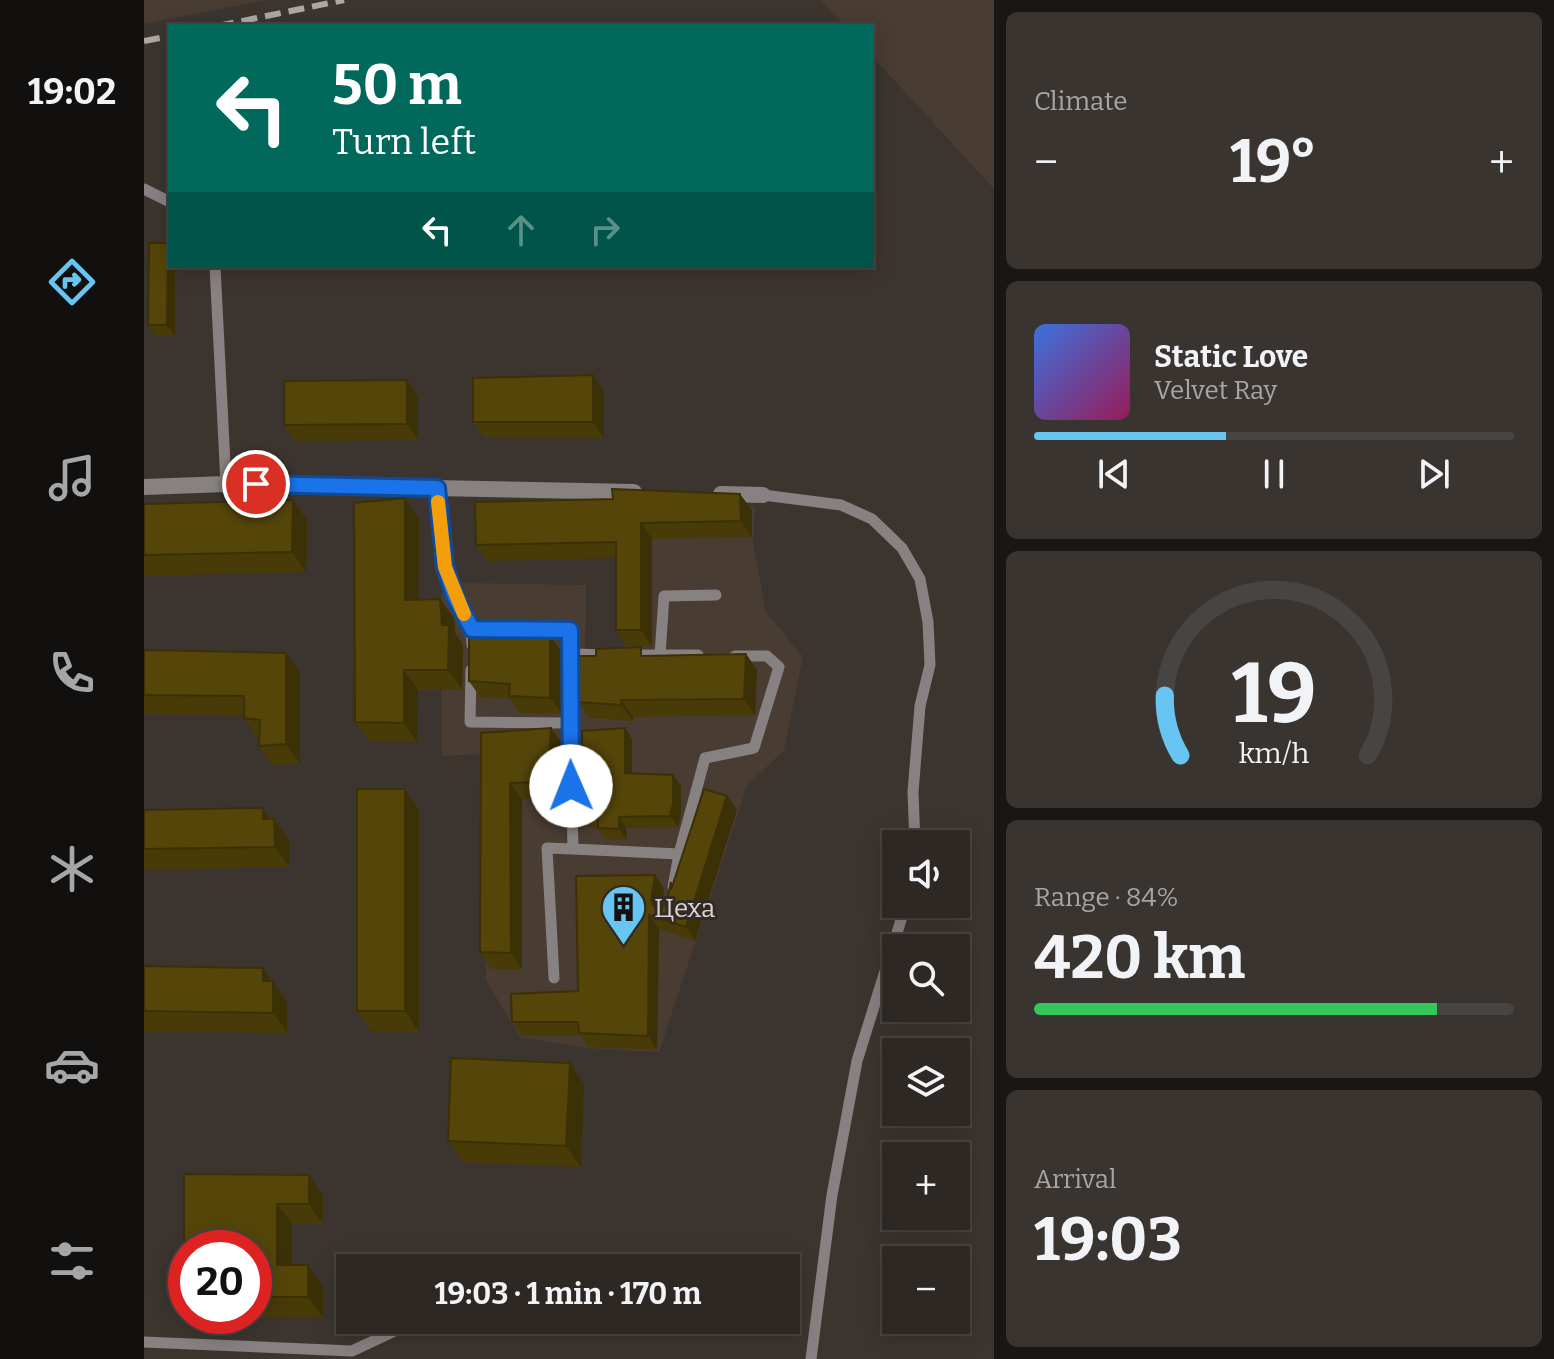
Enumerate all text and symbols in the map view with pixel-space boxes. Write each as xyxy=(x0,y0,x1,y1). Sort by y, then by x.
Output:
text: 50 m xyxy=(332,52,462,119)
icon: left xyxy=(200,56,304,160)
text: 19:02 xyxy=(28,70,116,114)
text: Climate xyxy=(1034,86,1128,117)
text: Turn left xyxy=(332,120,476,164)
text: 19° xyxy=(1230,126,1317,198)
text: − xyxy=(1034,136,1058,189)
text: + xyxy=(1489,136,1514,189)
icon: left xyxy=(415,208,459,252)
icon: ahead xyxy=(499,208,543,252)
icon: right xyxy=(583,208,627,252)
icon: directions xyxy=(44,254,100,310)
text: Static Love xyxy=(1154,339,1308,375)
text: Velvet Ray xyxy=(1154,375,1277,406)
icon: music xyxy=(44,450,100,506)
pin xyxy=(222,450,290,518)
icon: previous xyxy=(1092,452,1136,496)
icon: pause xyxy=(1252,452,1296,496)
icon: next xyxy=(1412,452,1456,496)
icon: arrive xyxy=(234,462,278,506)
text: 19 xyxy=(1231,643,1317,743)
icon: phone xyxy=(44,645,100,701)
text: km/h xyxy=(1239,736,1310,771)
position arrow xyxy=(529,744,613,828)
map controls xyxy=(882,830,970,1334)
button: sound xyxy=(882,830,970,918)
icon: climate xyxy=(44,841,100,897)
text: Range · 84% xyxy=(1034,882,1178,913)
building icon: Цеха xyxy=(599,884,647,947)
place label: Цеха xyxy=(654,893,715,924)
text: 420 km xyxy=(1034,922,1245,994)
button: search xyxy=(882,934,970,1022)
icon: car xyxy=(44,1037,100,1093)
button: layers xyxy=(882,1038,970,1126)
button: + xyxy=(882,1142,970,1230)
text: Arrival xyxy=(1034,1164,1116,1195)
text: 19:03 xyxy=(1034,1204,1182,1276)
speed limit sign: 20 xyxy=(168,1230,272,1334)
icon: filters xyxy=(44,1233,100,1289)
button: − xyxy=(882,1246,970,1334)
text: 19:03 · 1 min · 170 m xyxy=(435,1276,701,1312)

